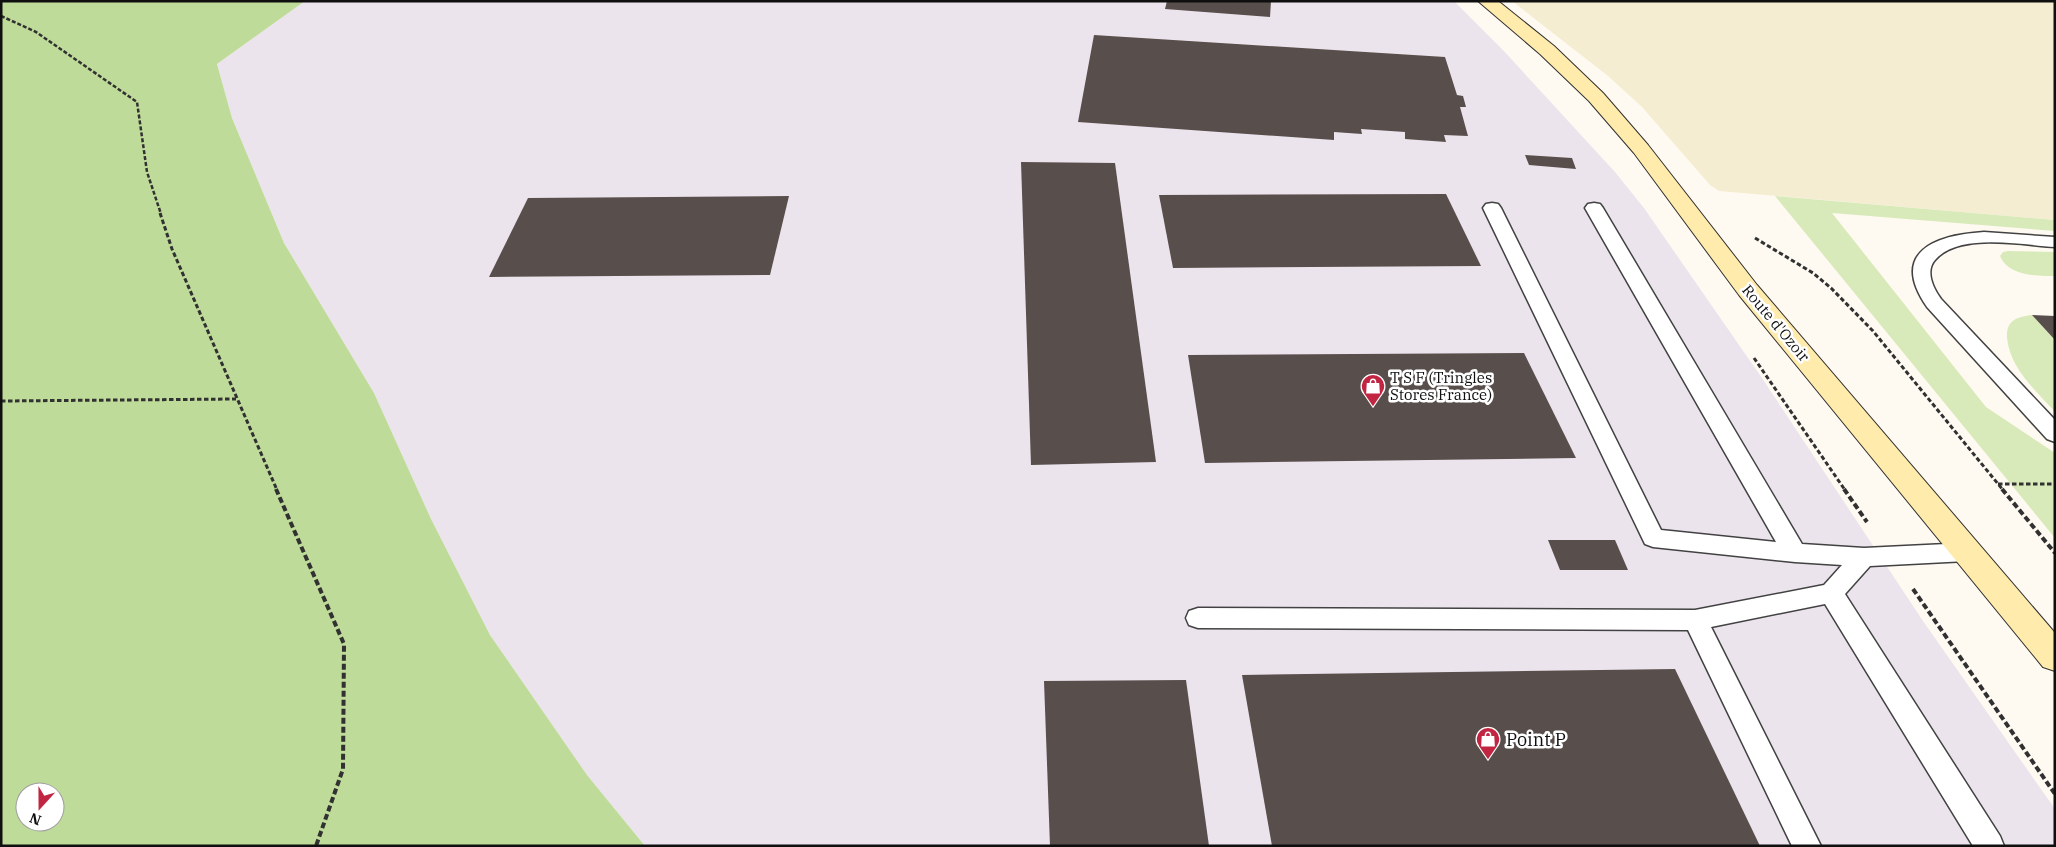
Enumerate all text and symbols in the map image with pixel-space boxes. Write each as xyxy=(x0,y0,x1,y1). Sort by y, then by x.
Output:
street label: Route d'Ozoir xyxy=(1738,280,1814,366)
place label: T S F (Tringles Stores France) xyxy=(1390,368,1492,404)
shop icon: T S F (Tringles Stores France) xyxy=(1360,373,1386,407)
shop icon: Point P xyxy=(1475,726,1501,760)
place label: Point P xyxy=(1506,728,1566,751)
north arrow xyxy=(15,782,65,832)
text: N xyxy=(27,809,44,830)

